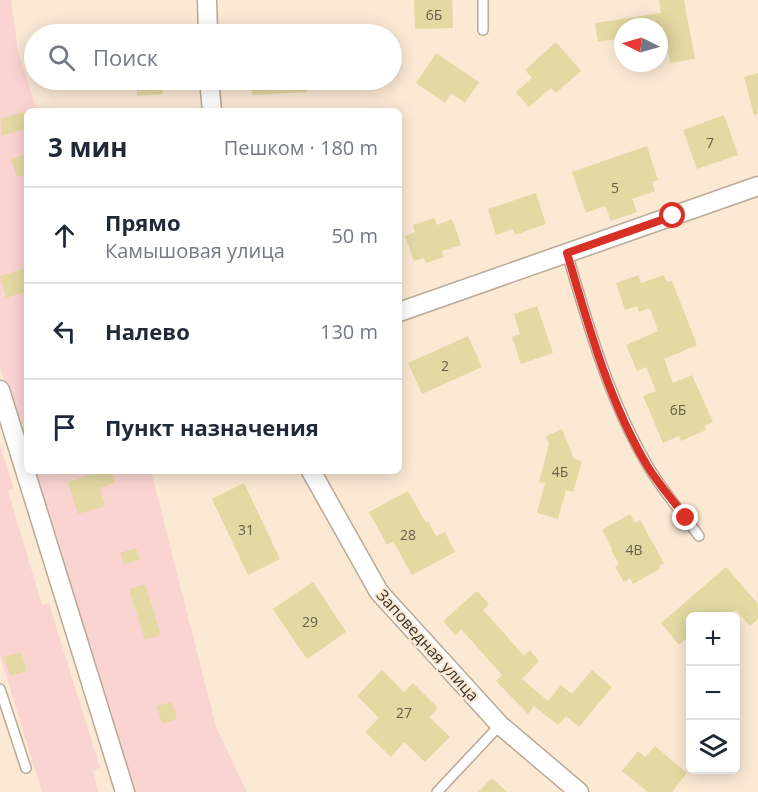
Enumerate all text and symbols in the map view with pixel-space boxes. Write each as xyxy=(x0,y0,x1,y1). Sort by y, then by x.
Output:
house number: 6Б xyxy=(426,5,442,24)
north arrow xyxy=(614,18,668,72)
search box xyxy=(24,24,402,90)
icon: search xyxy=(45,41,78,74)
text: Поиск xyxy=(93,42,158,72)
text: 3 мин xyxy=(48,129,128,165)
house number: 7 xyxy=(706,133,714,152)
text: Пешком · 180 m xyxy=(224,134,378,161)
house number: 5 xyxy=(611,178,619,197)
route start xyxy=(659,202,685,228)
text: Прямо xyxy=(105,207,181,237)
icon: ahead xyxy=(48,219,81,252)
text: 50 m xyxy=(331,222,378,249)
text: Камышовая улица xyxy=(105,237,285,264)
icon: left xyxy=(48,315,81,348)
text: Налево xyxy=(105,316,190,346)
text: 130 m xyxy=(320,318,378,345)
house number: 2 xyxy=(441,356,449,375)
house number: 6Б xyxy=(670,400,686,419)
icon: arrive xyxy=(48,411,81,444)
text: Пункт назначения xyxy=(105,412,319,442)
house number: 4Б xyxy=(552,462,568,481)
route end xyxy=(672,504,698,530)
house number: 31 xyxy=(238,520,254,539)
house number: 28 xyxy=(400,525,416,544)
house number: 4В xyxy=(625,540,643,559)
street label: Заповедная улица xyxy=(372,584,484,706)
house number: 29 xyxy=(302,612,318,631)
map controls xyxy=(686,612,740,774)
button: + xyxy=(686,612,740,666)
button: − xyxy=(686,666,740,720)
house number: 27 xyxy=(396,703,412,722)
button: layers xyxy=(686,720,740,774)

